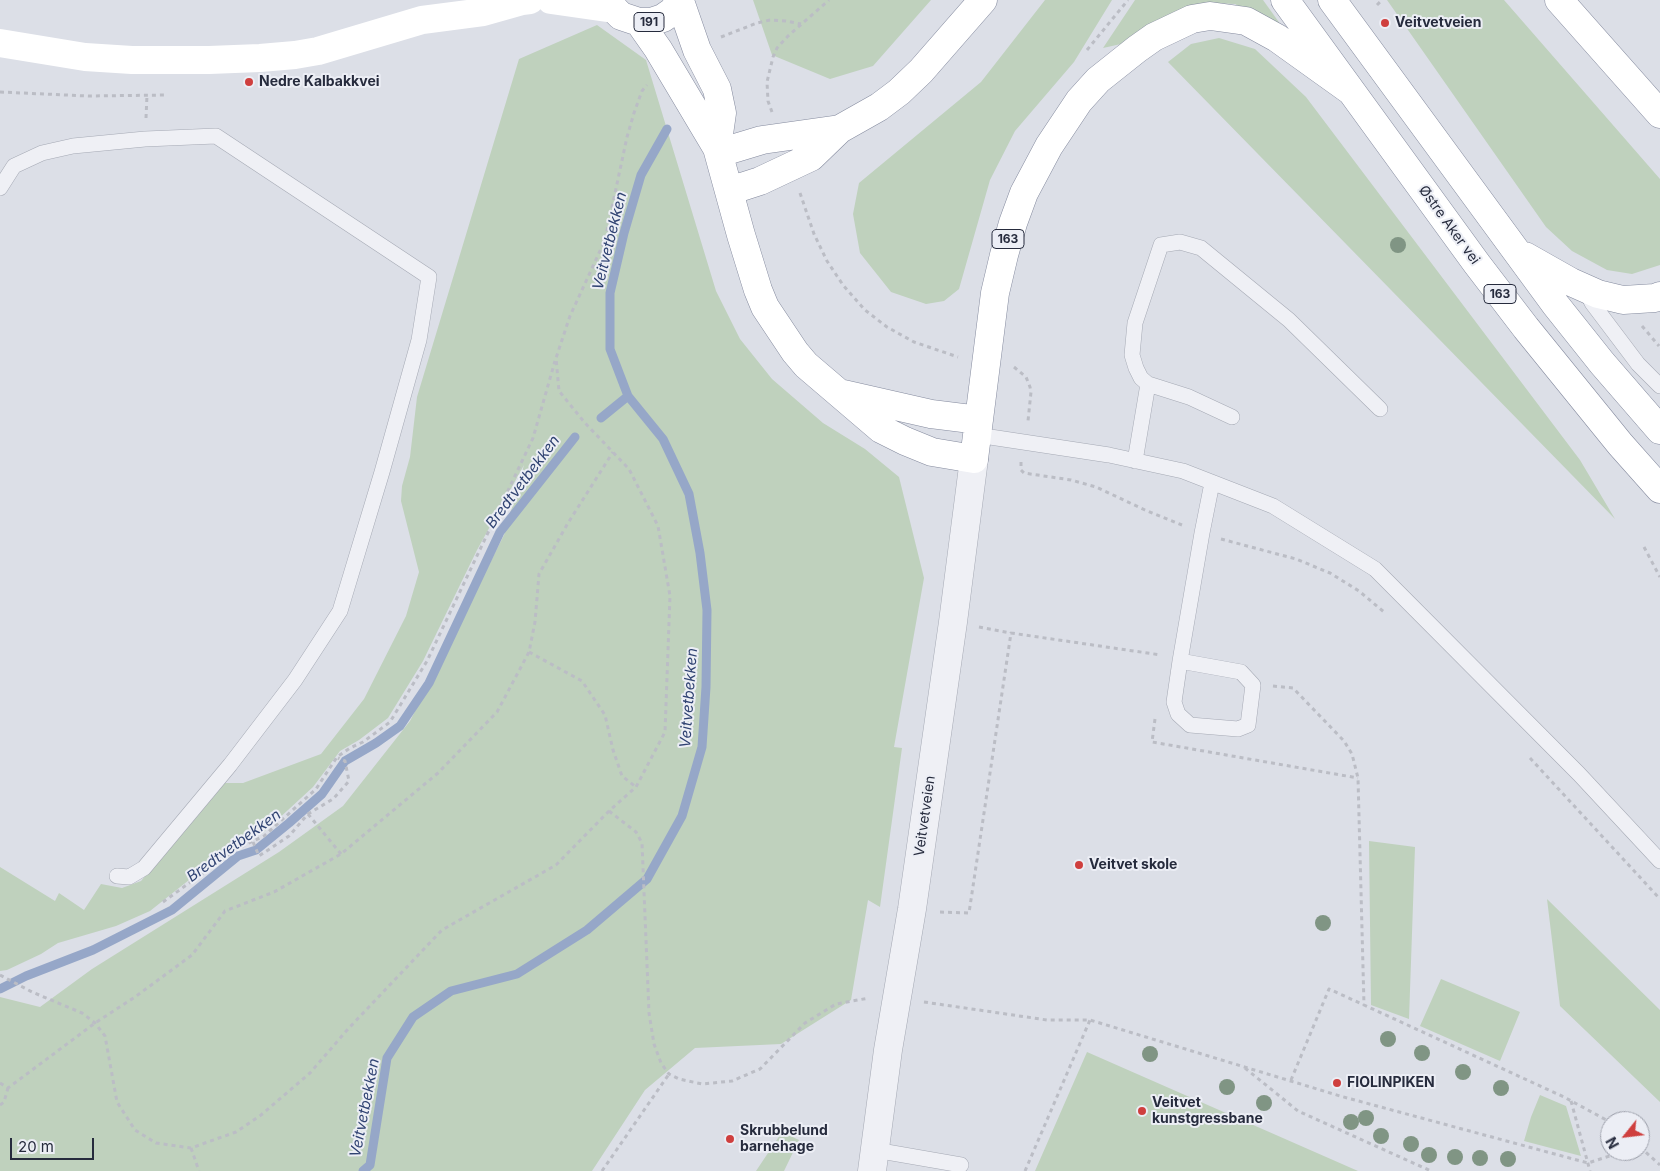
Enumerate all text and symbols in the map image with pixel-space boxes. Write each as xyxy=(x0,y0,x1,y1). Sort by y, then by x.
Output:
road number: 191 xyxy=(634,13,664,32)
place label: Veitvetveien xyxy=(1395,15,1481,31)
marker: Veitvetveien xyxy=(1379,17,1391,29)
place label: Nedre Kalbakkvei xyxy=(259,74,380,90)
marker: Nedre Kalbakkvei xyxy=(243,76,255,88)
street label: Østre Aker vei xyxy=(1415,182,1483,268)
water label: Veitvetbekken xyxy=(589,190,631,292)
road number: 163 xyxy=(992,230,1024,248)
road number: 163 xyxy=(1484,284,1516,304)
water label: Bredtvetbekken xyxy=(482,432,564,532)
water label: Veitvetbekken xyxy=(677,647,701,749)
street label: Veitvetveien xyxy=(911,774,939,858)
water label: Bredtvetbekken xyxy=(184,806,284,886)
place label: Veitvet skole xyxy=(1089,857,1177,873)
marker: Veitvet skole xyxy=(1073,859,1085,871)
water label: Veitvetbekken xyxy=(347,1057,383,1159)
place label: FIOLINPIKEN xyxy=(1347,1075,1435,1091)
marker: FIOLINPIKEN xyxy=(1331,1077,1343,1089)
place label: Veitvet kunstgressbane xyxy=(1152,1095,1263,1128)
marker: Veitvet kunstgressbane xyxy=(1136,1105,1148,1117)
north arrow xyxy=(1600,1111,1650,1161)
place label: Skrubbelund barnehage xyxy=(740,1123,828,1156)
scale bar xyxy=(12,1128,96,1160)
marker: Skrubbelund barnehage xyxy=(724,1133,736,1145)
text: N xyxy=(1602,1134,1622,1152)
text: 20 m xyxy=(18,1137,54,1156)

